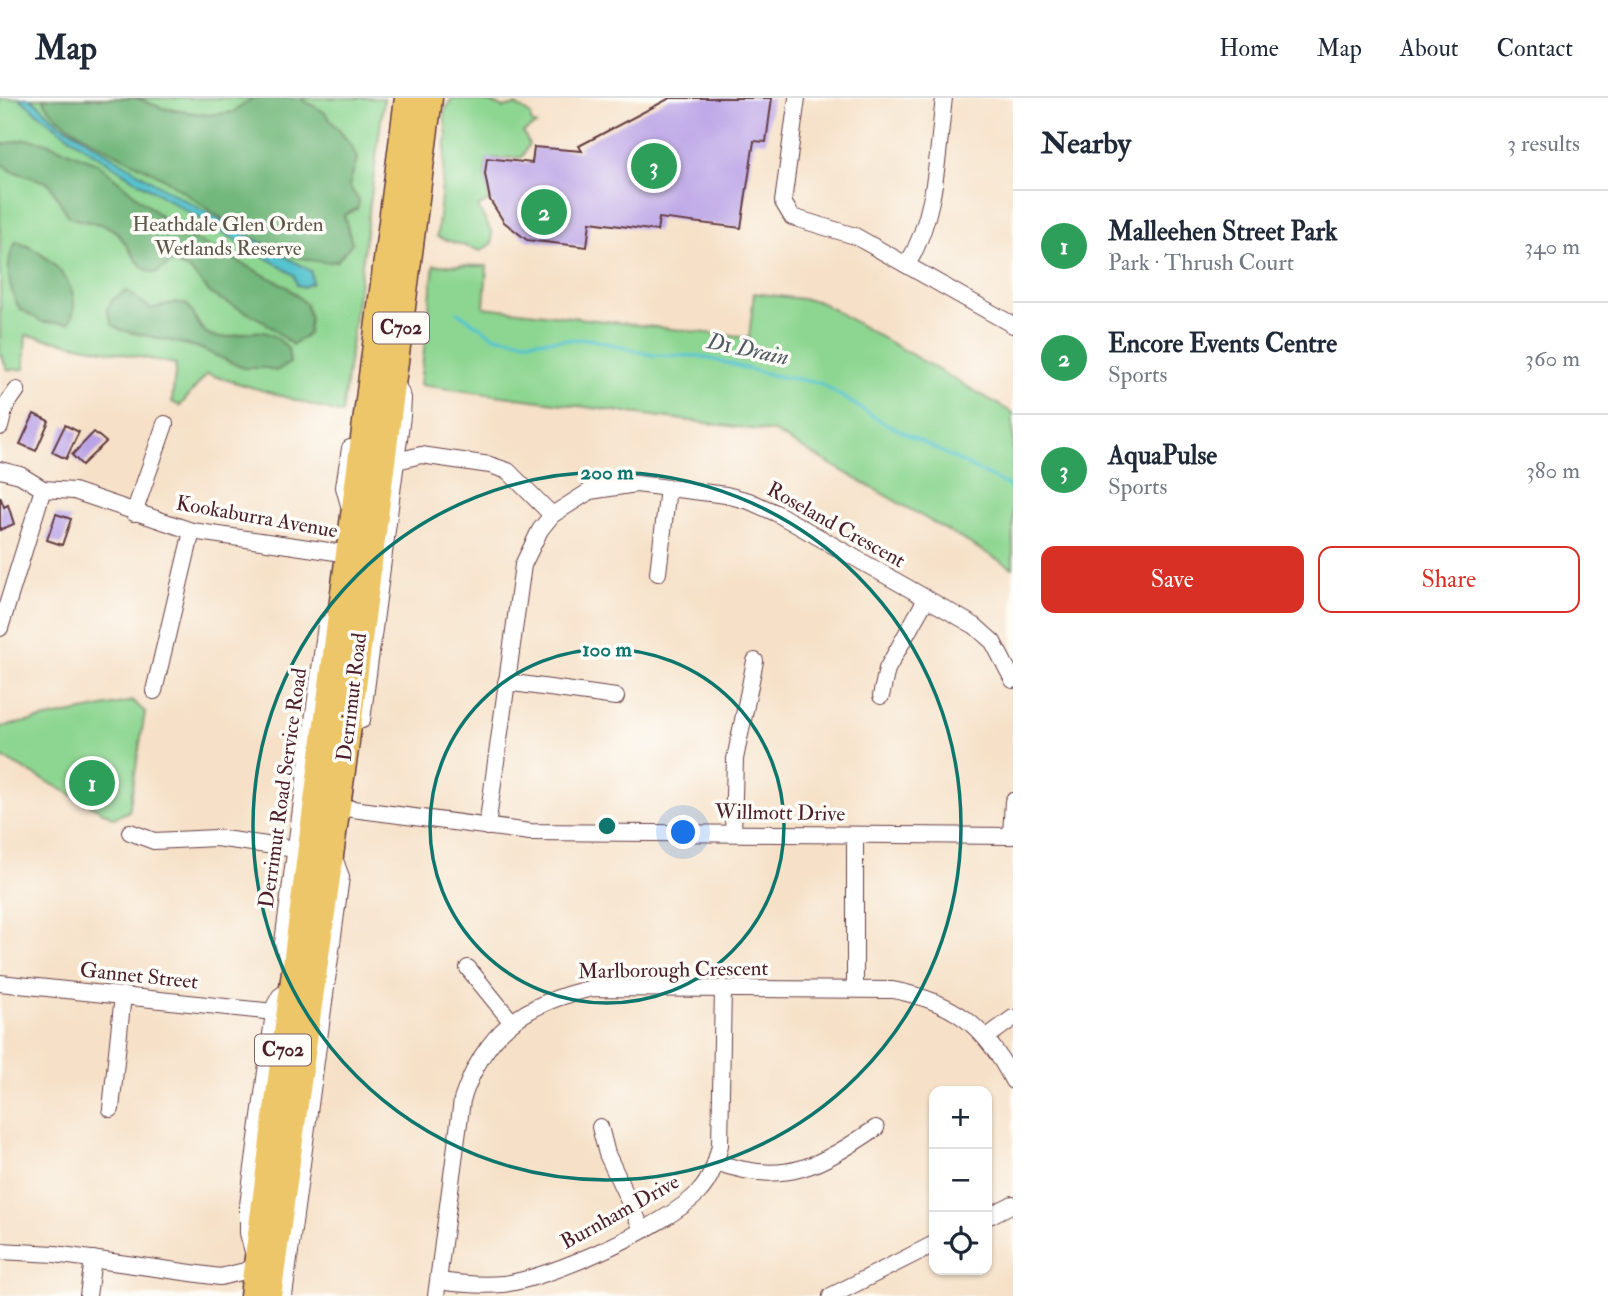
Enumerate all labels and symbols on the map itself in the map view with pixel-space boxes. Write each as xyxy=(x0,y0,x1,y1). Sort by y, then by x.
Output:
pin: 3 xyxy=(631,140,677,192)
pin: 2 xyxy=(521,186,567,238)
park label: Heathdale Glen Orden Wetlands Reserve xyxy=(132,211,324,262)
road number: C702 xyxy=(373,312,429,344)
water label: D1 Drain xyxy=(704,326,791,372)
text: 200 m xyxy=(581,459,634,486)
street label: Roseland Crescent xyxy=(762,476,910,574)
street label: Kookaburra Avenue xyxy=(174,490,340,545)
street label: Derrimut Road xyxy=(331,631,373,763)
text: 100 m xyxy=(582,636,633,663)
street label: Derrimut Road Service Road xyxy=(253,666,313,910)
pin: 1 xyxy=(69,757,115,809)
street label: Willmott Drive xyxy=(714,798,846,828)
centre of rings xyxy=(595,814,619,838)
your location xyxy=(666,815,700,849)
street label: Marlborough Crescent xyxy=(578,955,769,985)
street label: Gannet Street xyxy=(79,956,200,996)
road number: C702 xyxy=(255,1034,311,1066)
street label: Burnham Drive xyxy=(556,1168,684,1256)

